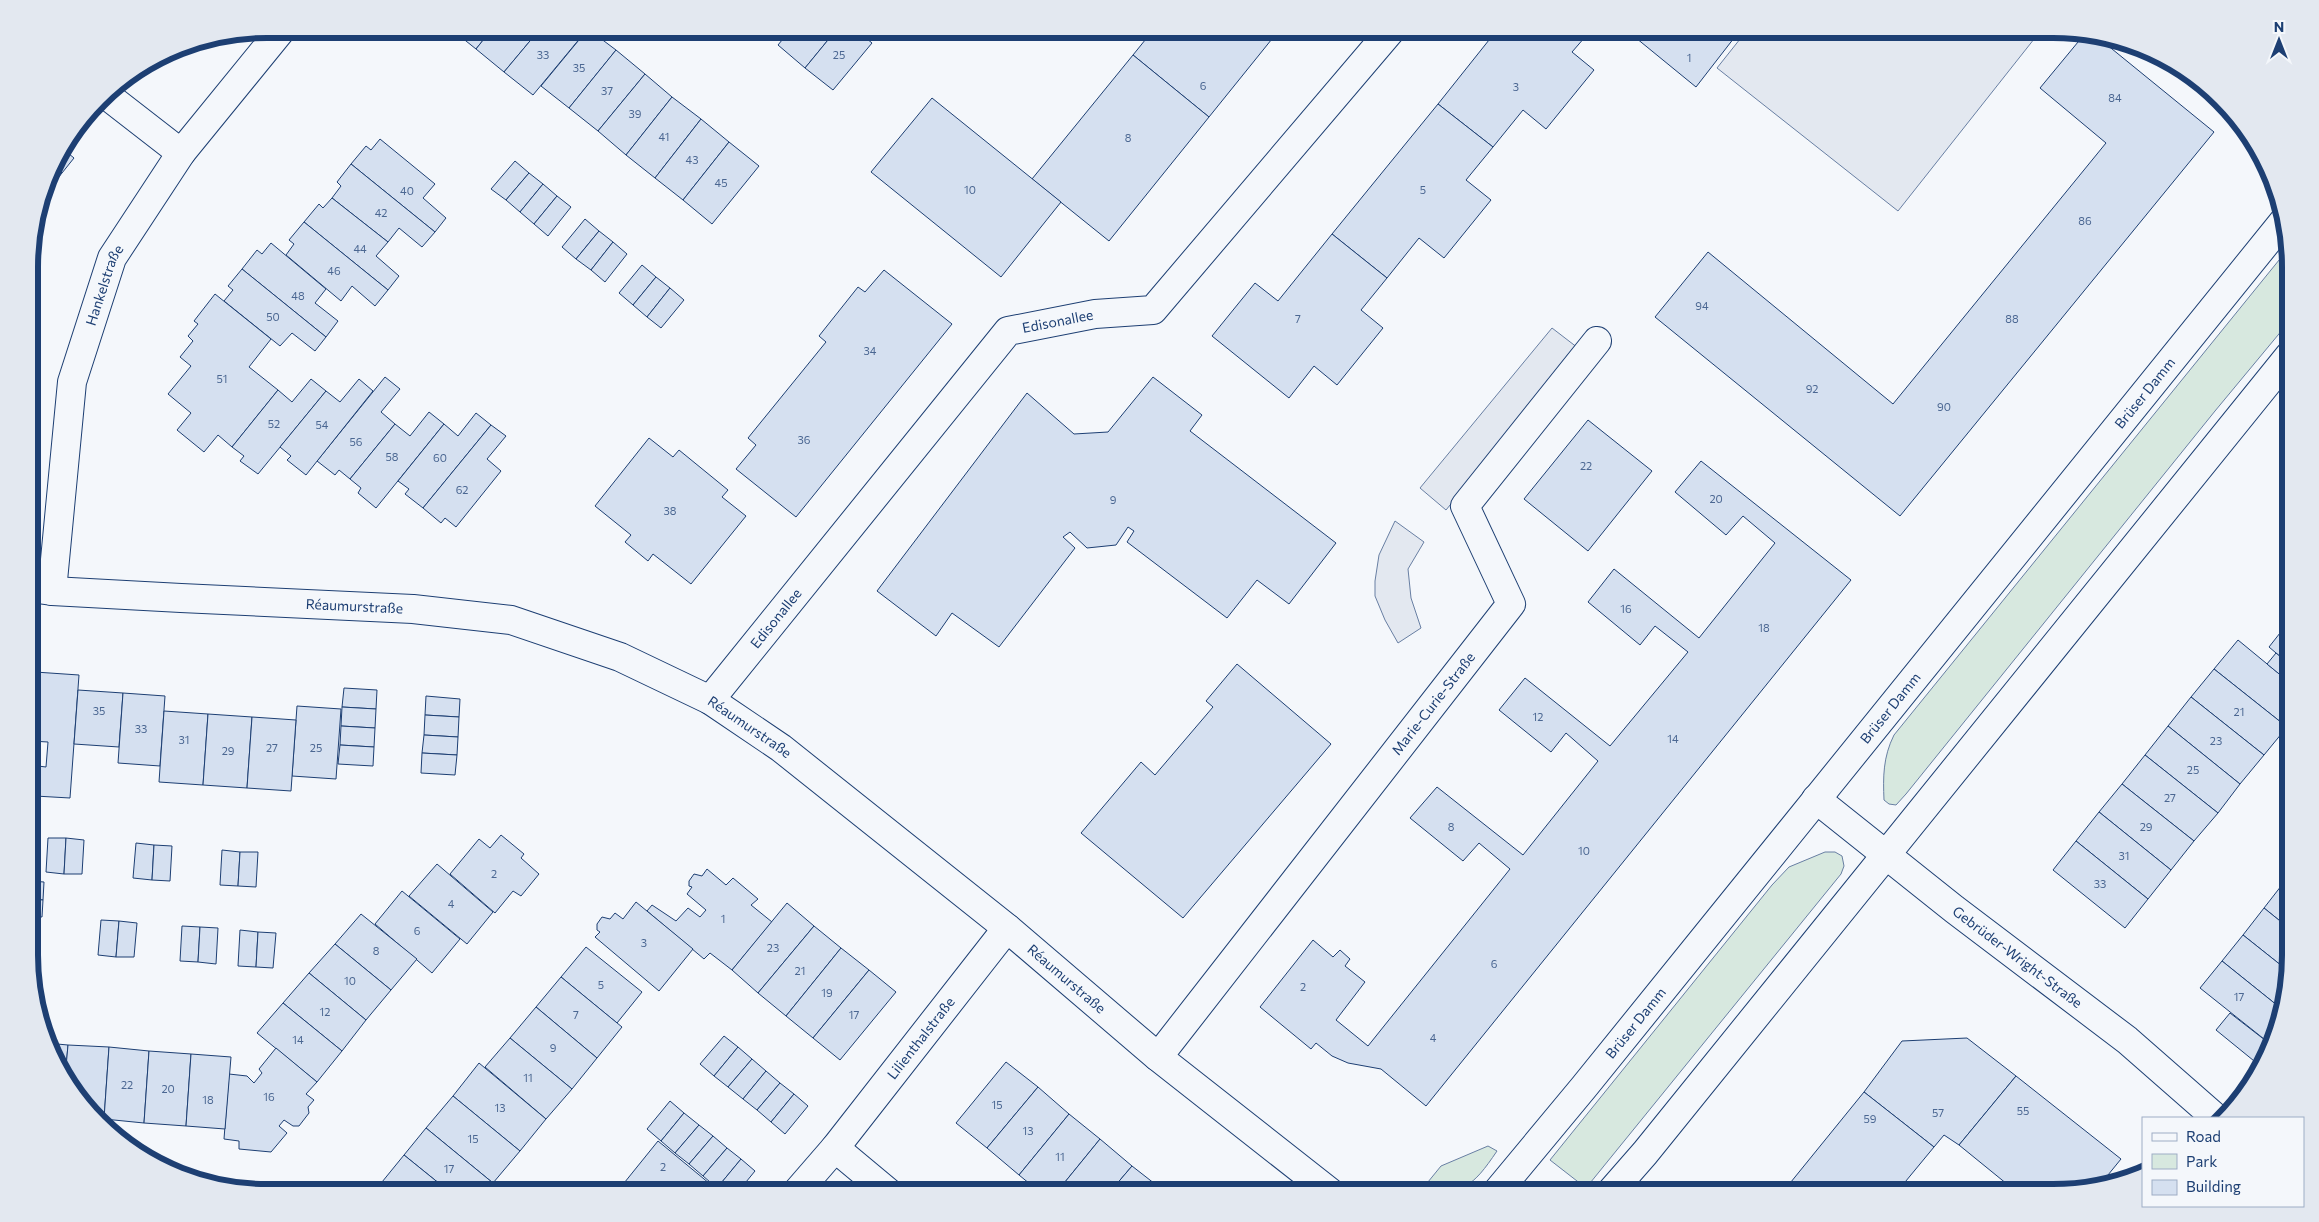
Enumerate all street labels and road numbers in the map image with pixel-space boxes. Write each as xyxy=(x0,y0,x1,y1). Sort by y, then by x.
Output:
street label: Hankelstraße xyxy=(82,241,126,328)
street label: Edisonallee xyxy=(1021,306,1095,336)
street label: Brüser Damm xyxy=(2111,354,2178,432)
street label: Edisonallee xyxy=(746,585,805,651)
street label: Réaumurstraße xyxy=(305,595,404,617)
street label: Marie-Curie-Straße xyxy=(1388,649,1478,758)
street label: Brüser Damm xyxy=(1856,669,1924,747)
street label: Réaumurstraße xyxy=(705,692,795,761)
street label: Gebrüder-Wright-Straße xyxy=(1950,902,2086,1011)
street label: Réaumurstraße xyxy=(1024,940,1109,1017)
street label: Brüser Damm xyxy=(1601,984,1669,1062)
street label: Lilienthalstraße xyxy=(883,993,958,1082)

